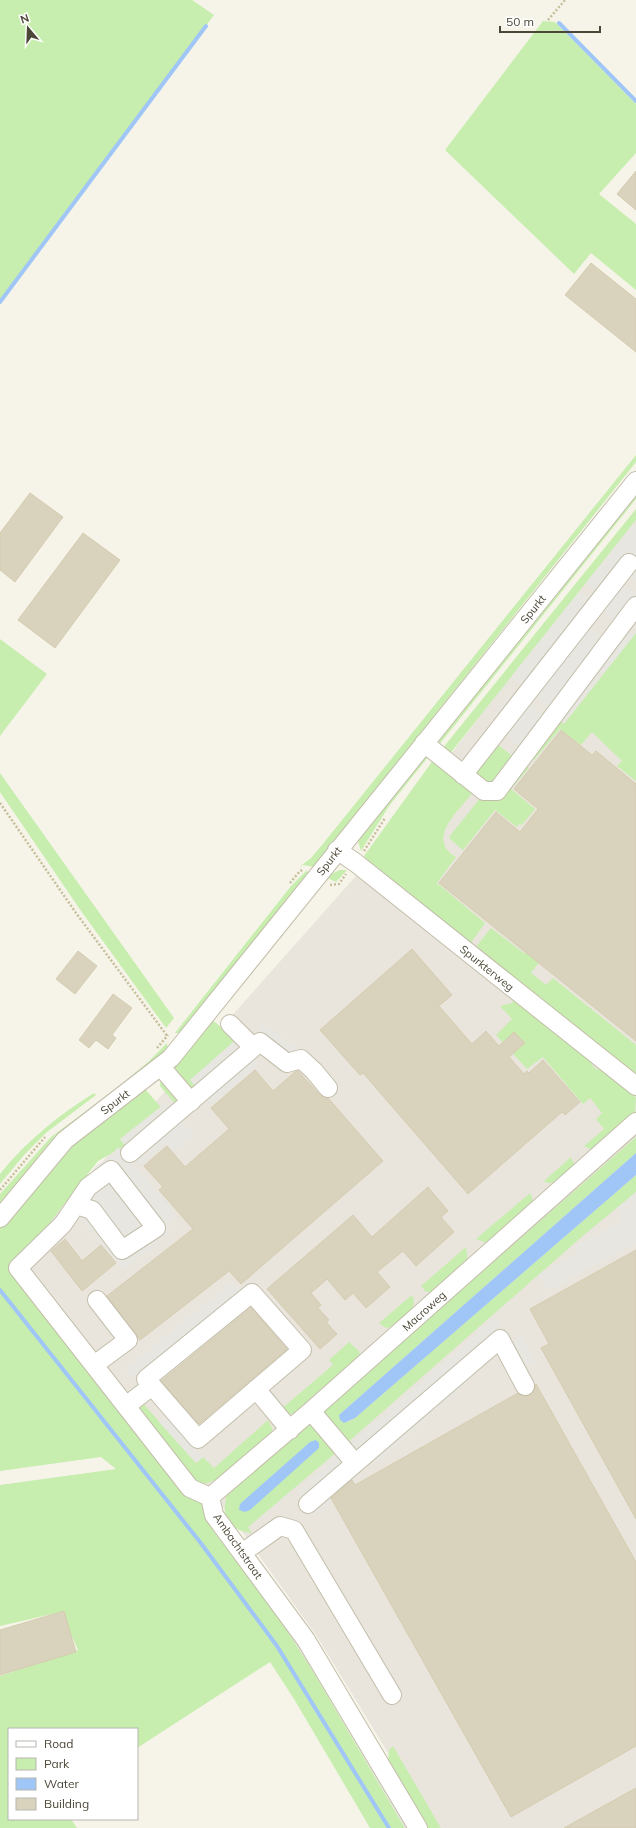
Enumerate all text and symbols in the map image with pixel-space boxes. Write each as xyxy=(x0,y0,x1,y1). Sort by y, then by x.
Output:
north arrow xyxy=(8,8,48,48)
scale bar xyxy=(500,8,600,34)
text: N xyxy=(19,11,31,27)
text: 50 m xyxy=(506,14,534,29)
street label: Spurkt xyxy=(517,592,549,626)
street label: Spurkt xyxy=(313,844,345,878)
street label: Spurkterweg xyxy=(457,942,517,994)
street label: Spurkt xyxy=(98,1086,133,1118)
street label: Macroweg xyxy=(399,1288,449,1334)
street label: Ambachtstraat xyxy=(210,1510,266,1582)
legend xyxy=(8,1728,138,1820)
text: Road xyxy=(44,1736,73,1751)
text: Park xyxy=(44,1756,70,1771)
text: Water xyxy=(44,1776,80,1791)
text: Building xyxy=(44,1796,89,1811)

